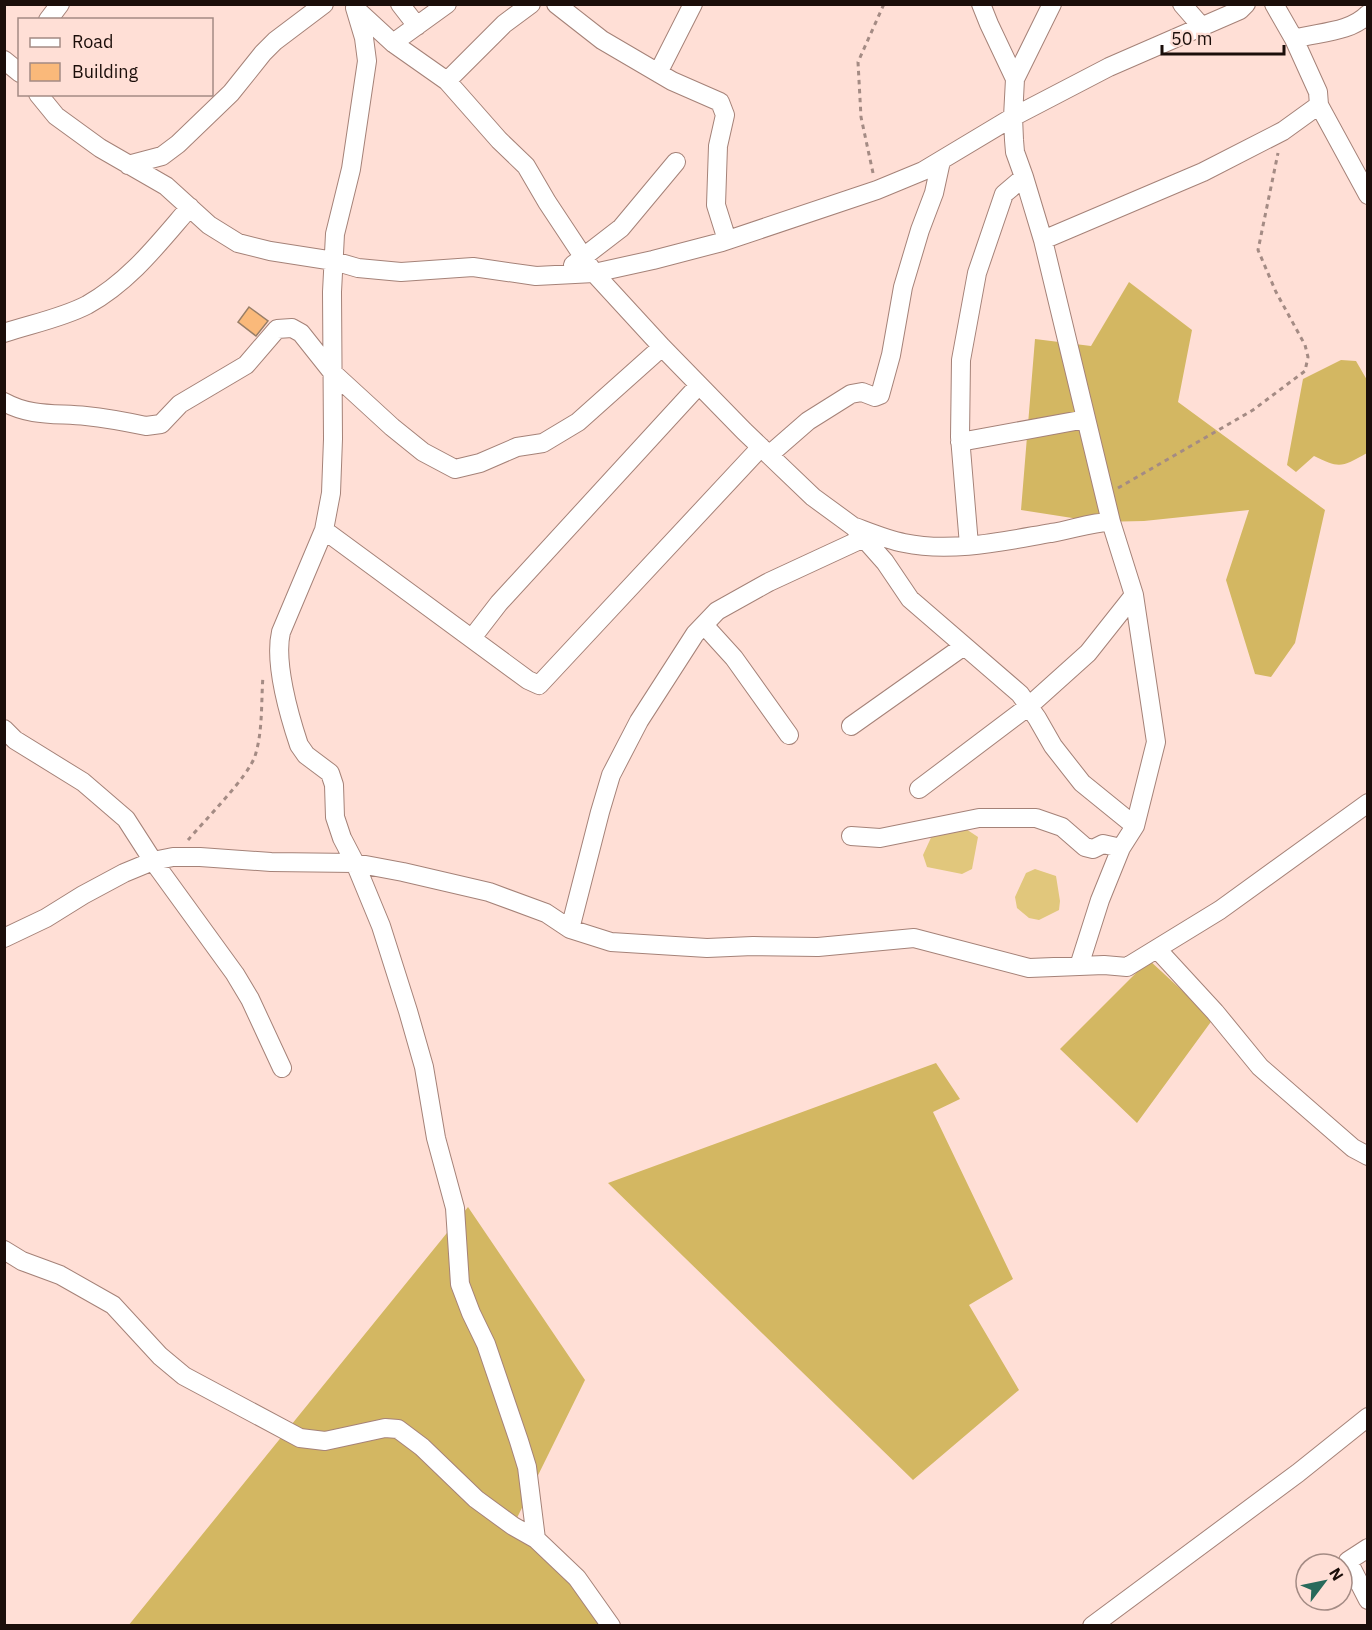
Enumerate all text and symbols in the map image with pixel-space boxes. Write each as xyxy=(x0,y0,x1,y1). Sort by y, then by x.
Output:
legend xyxy=(18,18,213,96)
scale bar xyxy=(1162,18,1284,56)
text: 50 m xyxy=(1171,27,1213,50)
text: Road xyxy=(72,30,113,53)
text: Building xyxy=(72,60,139,83)
north arrow xyxy=(1294,1552,1354,1612)
text: N xyxy=(1325,1564,1348,1584)

